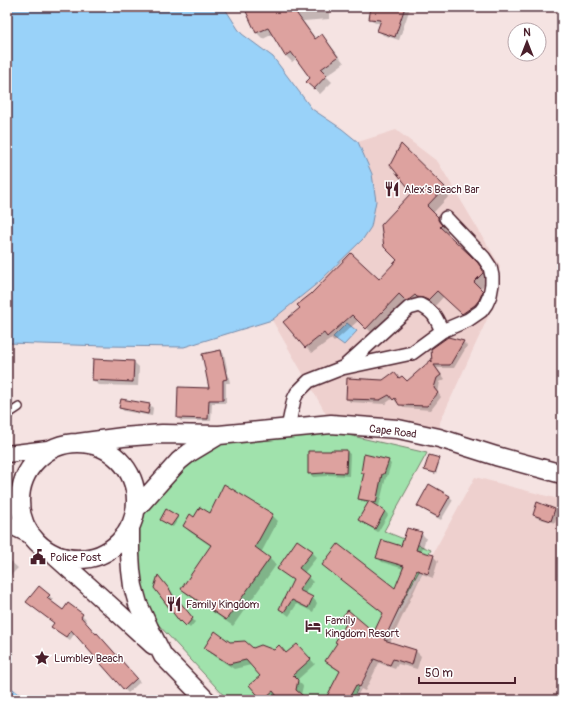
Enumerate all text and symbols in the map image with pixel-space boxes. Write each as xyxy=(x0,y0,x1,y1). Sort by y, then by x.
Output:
north arrow xyxy=(507,22,547,62)
text: N xyxy=(523,26,531,39)
restaurant icon: Alex’s Beach Bar xyxy=(383,180,401,198)
place label: Alex’s Beach Bar xyxy=(404,183,479,196)
street label: Cape Road xyxy=(368,422,417,441)
public building icon: Police Post xyxy=(29,548,47,566)
place label: Police Post xyxy=(50,551,102,564)
restaurant icon: Family Kingdom xyxy=(165,595,183,613)
place label: Family Kingdom xyxy=(186,598,259,611)
place label: Family Kingdom Resort xyxy=(325,614,400,640)
hotel icon: Family Kingdom Resort xyxy=(304,617,322,635)
place icon: Lumbley Beach xyxy=(33,649,51,667)
place label: Lumbley Beach xyxy=(54,652,123,665)
scale bar xyxy=(419,659,515,685)
text: 50 m xyxy=(425,666,453,681)

